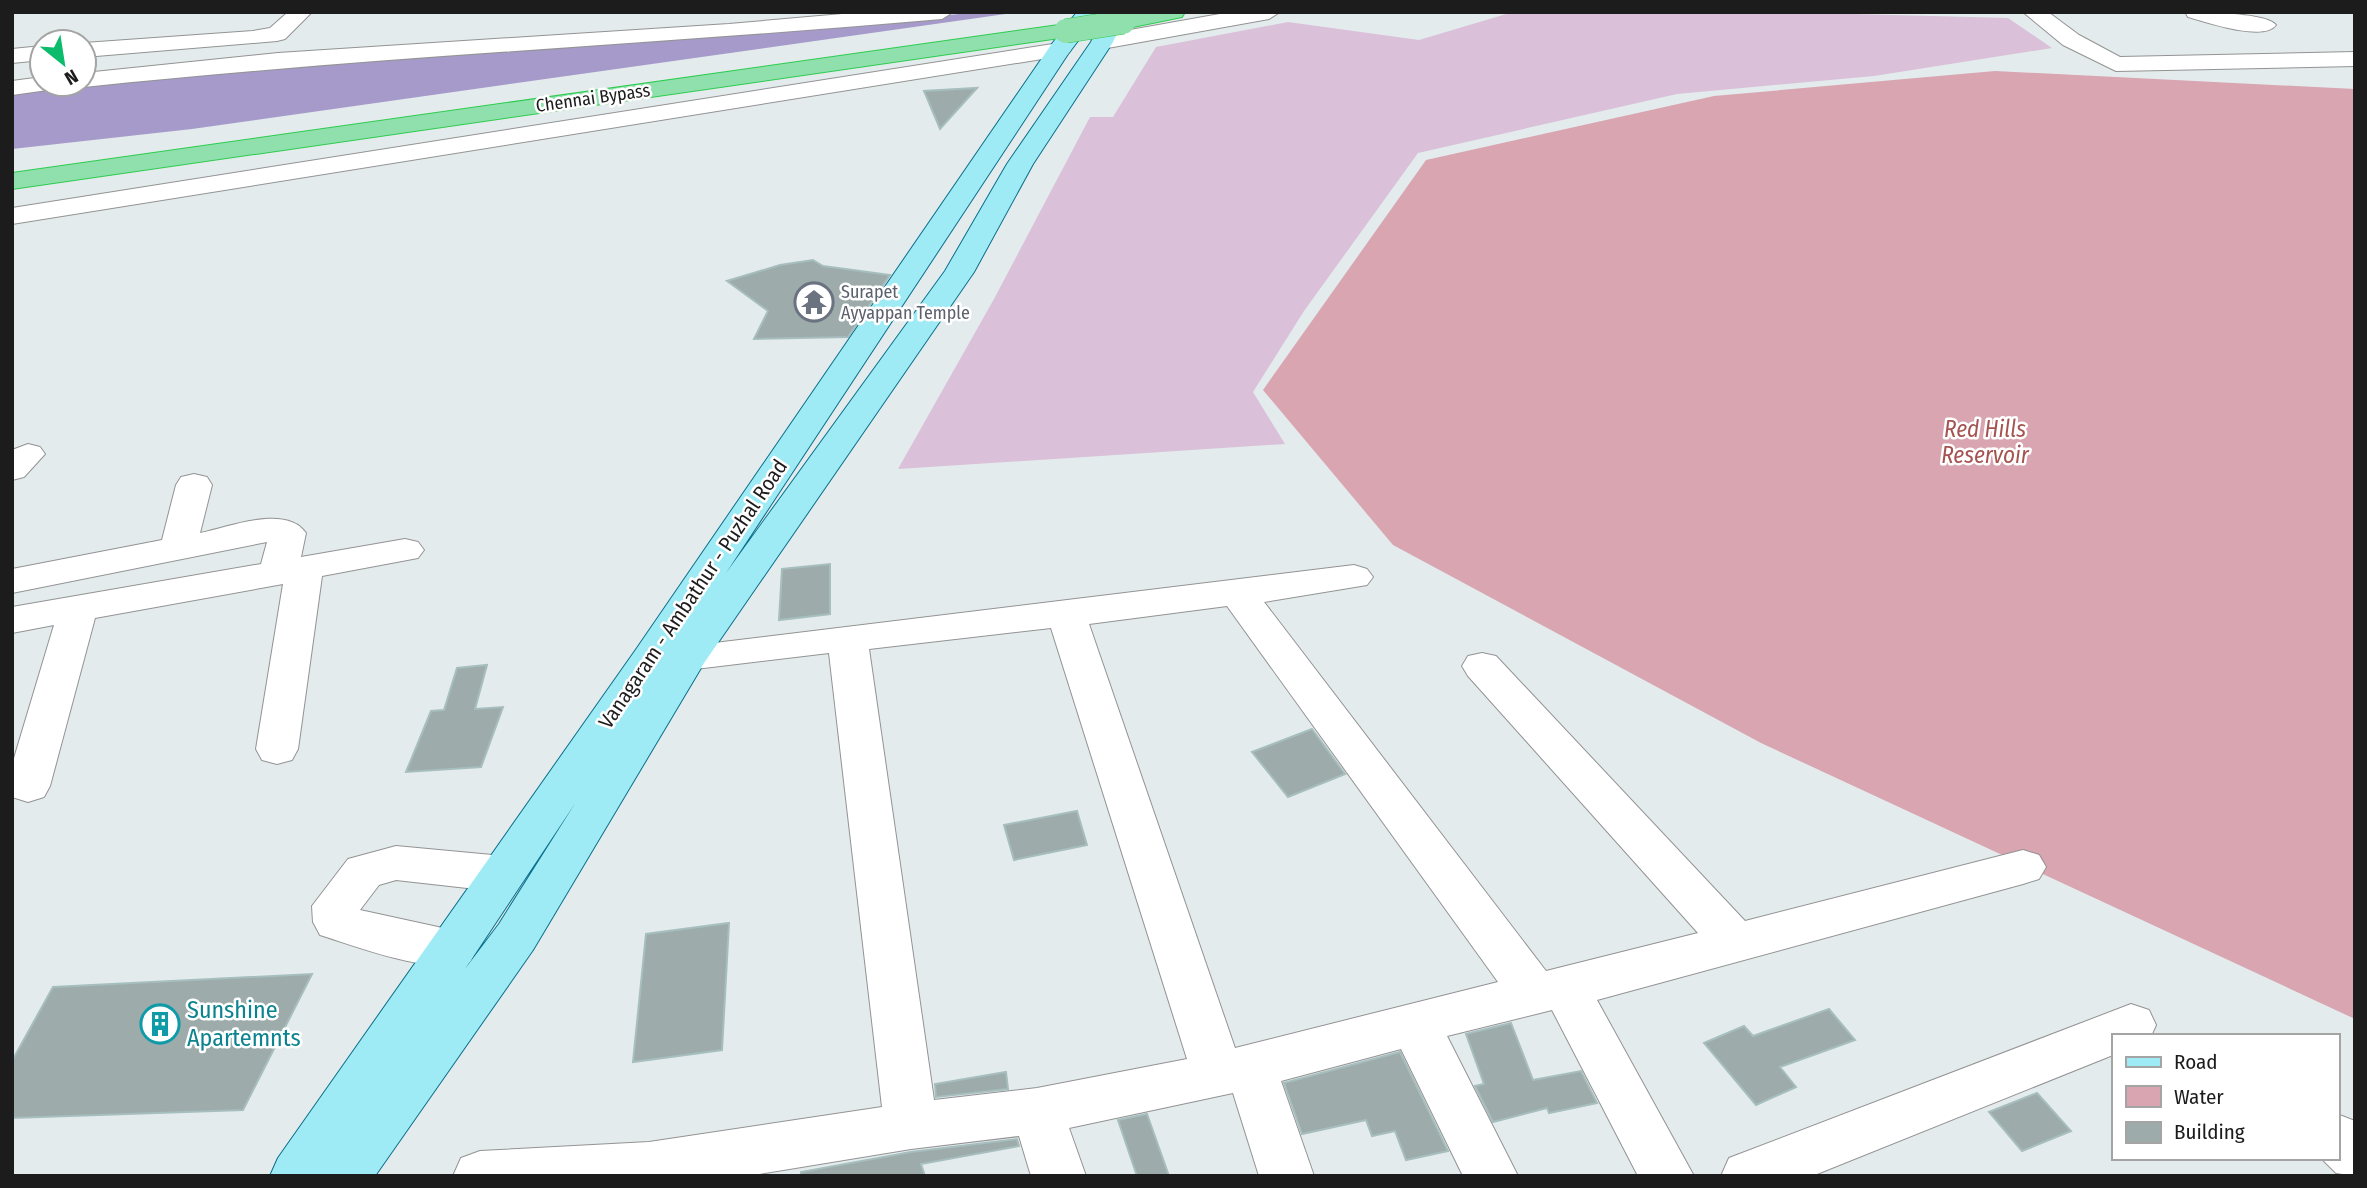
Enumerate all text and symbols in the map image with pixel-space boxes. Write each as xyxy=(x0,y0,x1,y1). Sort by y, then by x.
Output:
north arrow xyxy=(28,28,98,98)
text: N xyxy=(61,64,82,90)
street label: Chennai Bypass xyxy=(534,79,652,117)
temple icon: Surapet Ayyappan Temple xyxy=(793,281,835,323)
place label: Surapet Ayyappan Temple xyxy=(841,281,970,324)
water label: Red Hills Reservoir xyxy=(1941,415,2030,469)
street label: Vanagaram - Ambathur - Puzhal Road xyxy=(593,454,793,734)
place label: Sunshine Apartemnts xyxy=(187,996,301,1052)
building icon: Sunshine Apartemnts xyxy=(139,1003,181,1045)
legend xyxy=(2112,1034,2339,1160)
text: Road xyxy=(2174,1049,2218,1075)
text: Water xyxy=(2174,1084,2224,1110)
text: Building xyxy=(2174,1119,2245,1145)

